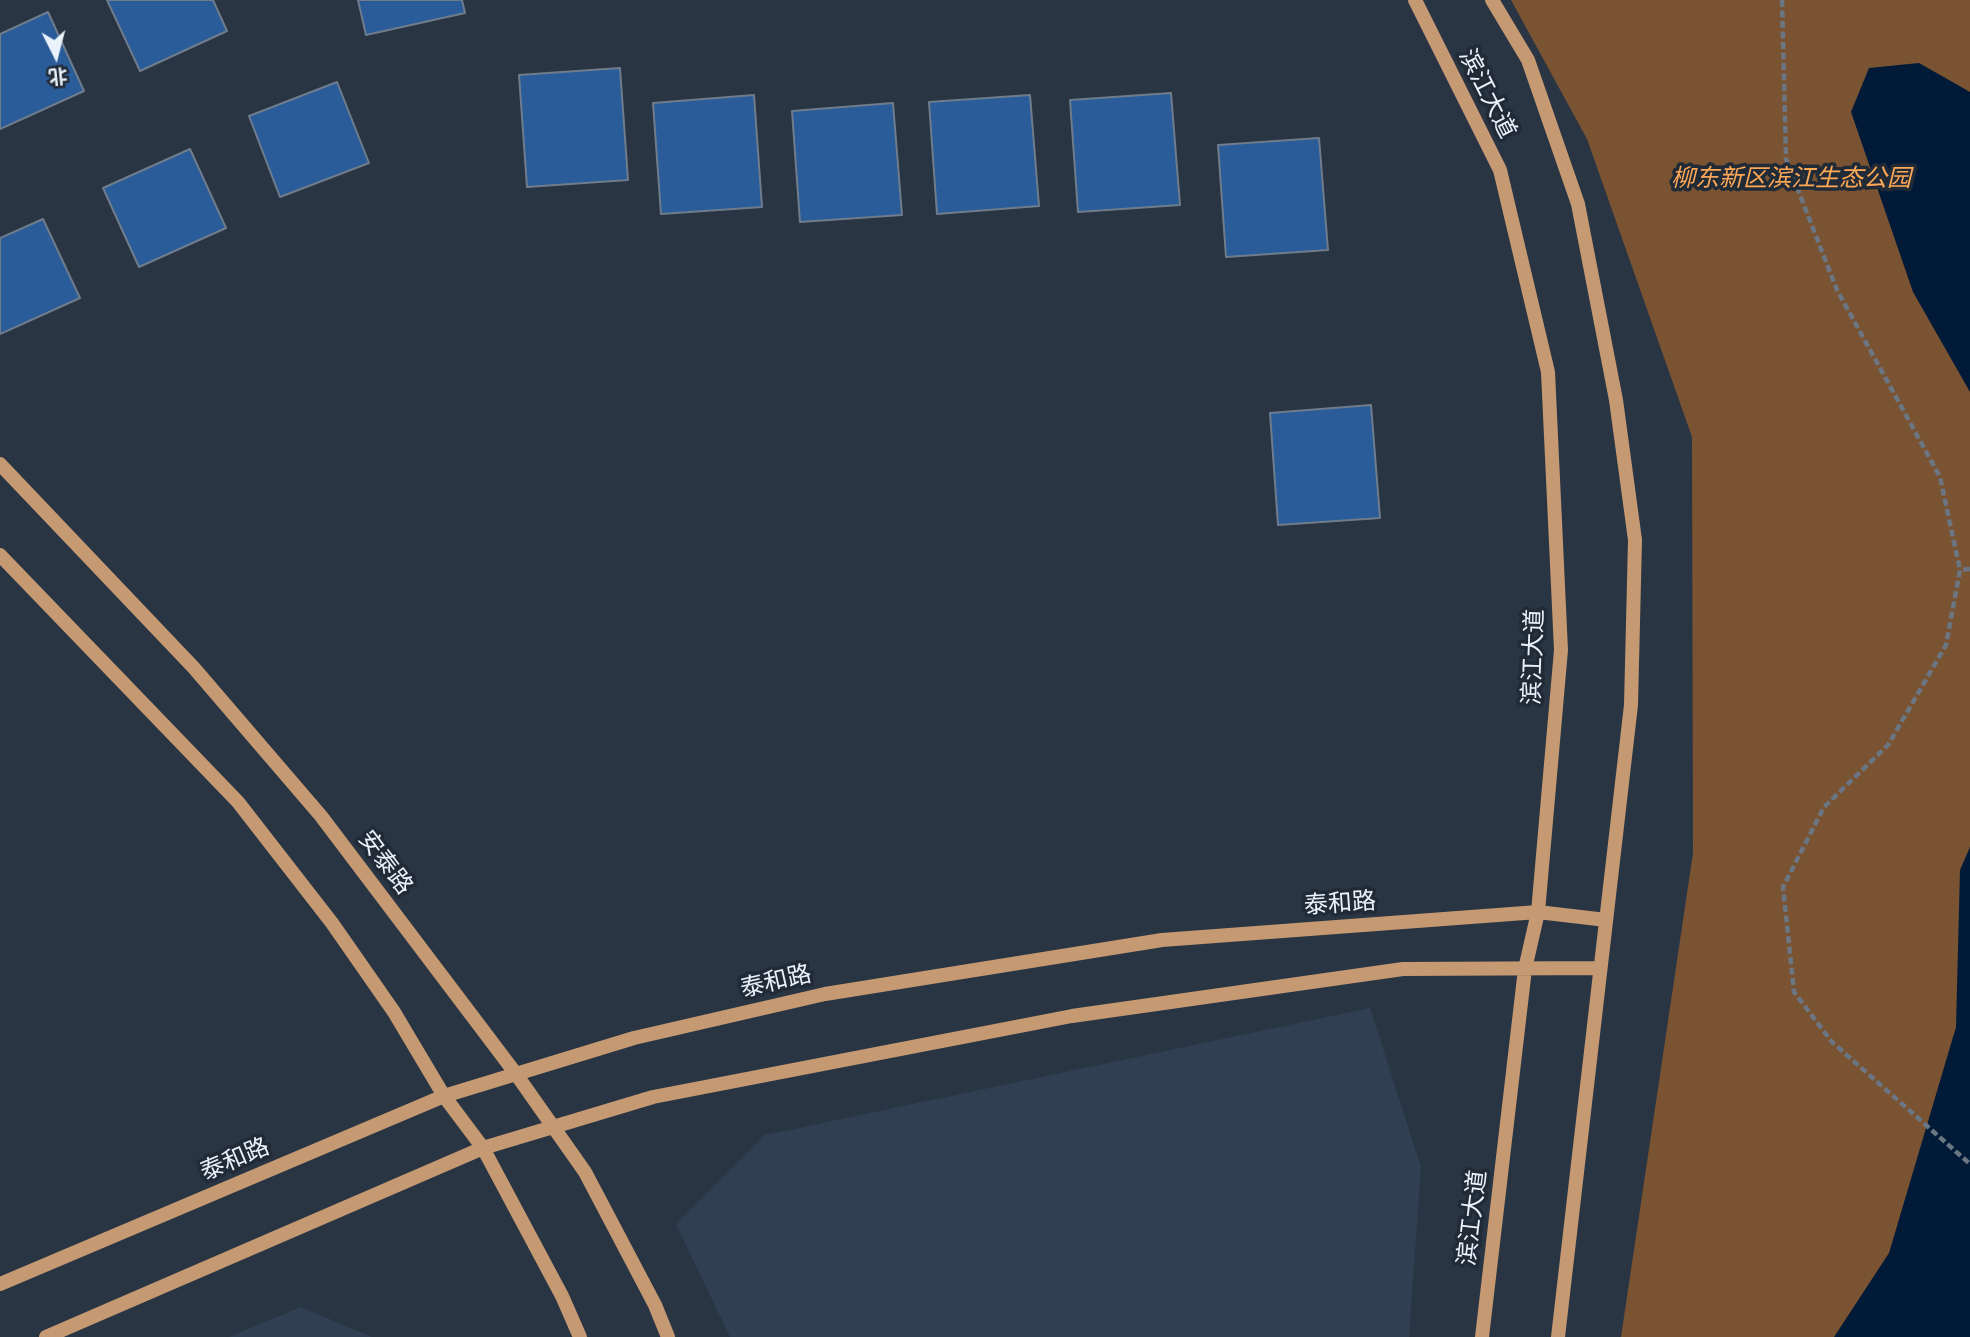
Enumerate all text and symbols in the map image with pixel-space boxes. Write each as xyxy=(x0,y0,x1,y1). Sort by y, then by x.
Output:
north arrow xyxy=(21,21,91,91)
street label: 滨江大道 xyxy=(1452,45,1522,143)
text: 北 xyxy=(47,63,69,91)
park label: 柳东新区滨江生态公园 xyxy=(1671,165,1911,193)
street label: 滨江大道 xyxy=(1518,609,1550,705)
street label: 安泰路 xyxy=(352,826,418,900)
street label: 泰和路 xyxy=(1303,887,1377,921)
street label: 泰和路 xyxy=(738,960,814,1004)
street label: 泰和路 xyxy=(196,1133,274,1187)
street label: 滨江大道 xyxy=(1453,1169,1493,1267)

